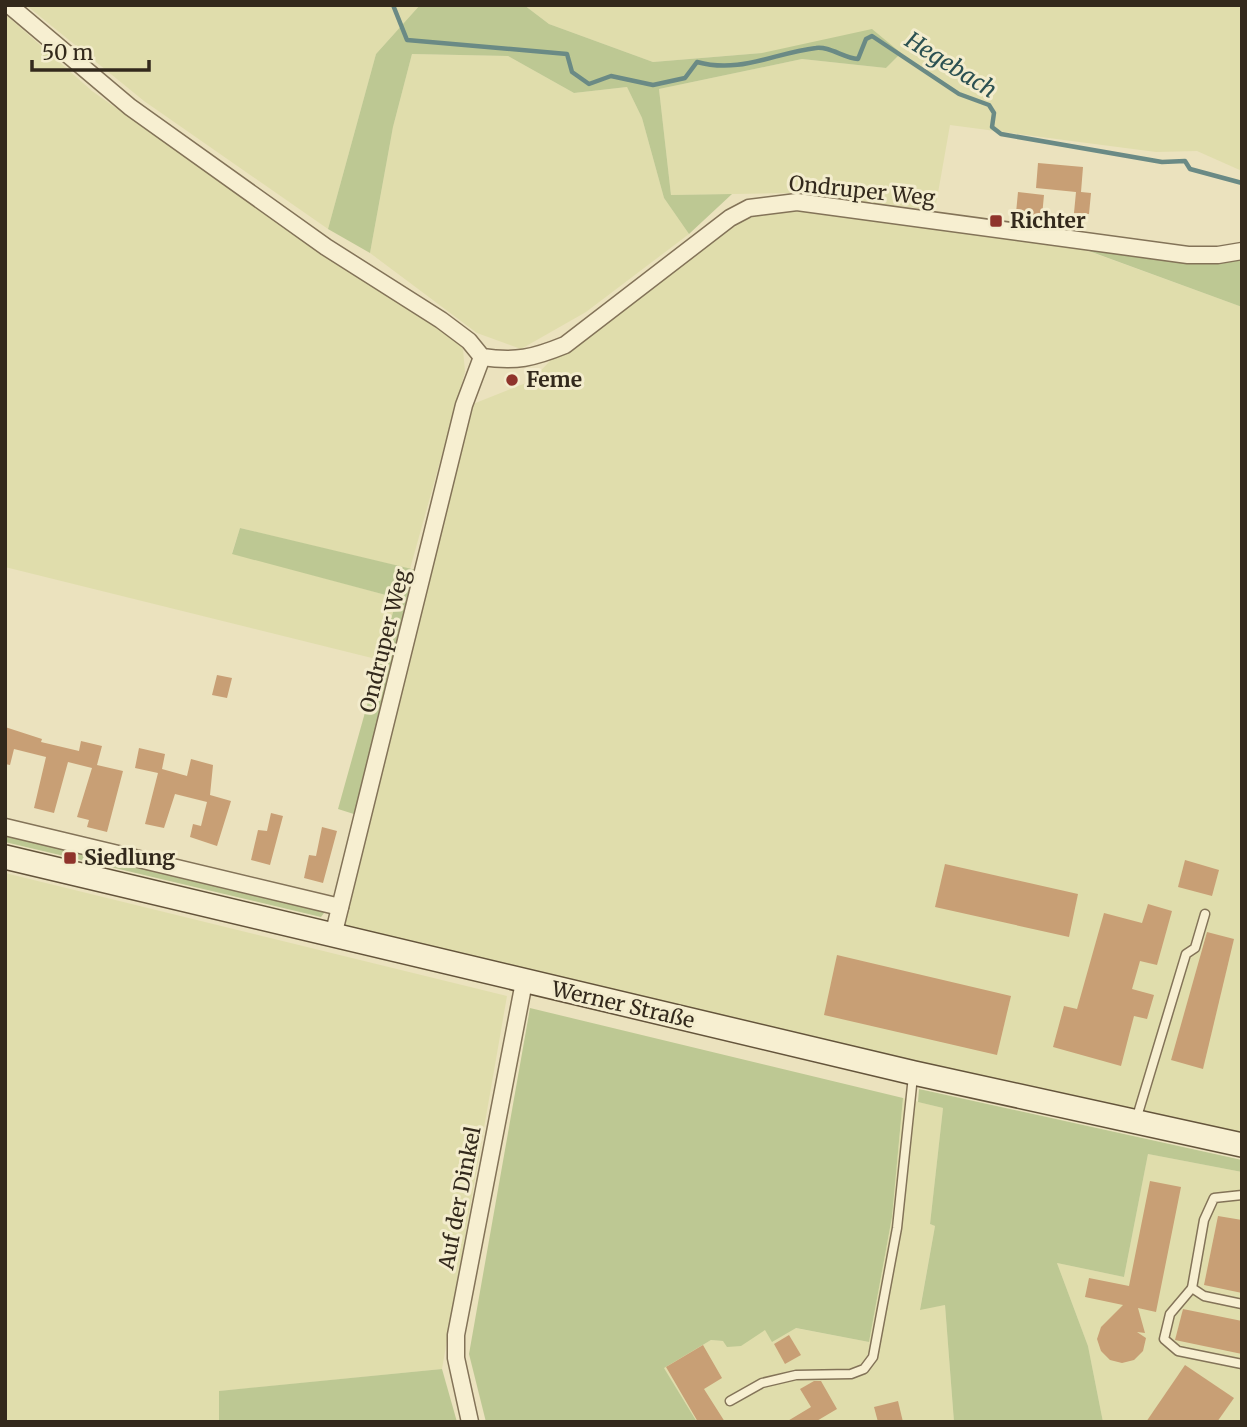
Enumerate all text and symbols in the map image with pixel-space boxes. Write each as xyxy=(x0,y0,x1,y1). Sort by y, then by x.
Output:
water label: Hegebach xyxy=(899,25,1003,104)
scale bar xyxy=(32,28,149,72)
text: 50 m xyxy=(42,39,93,66)
street label: Ondruper Weg xyxy=(788,169,937,212)
place label: Richter xyxy=(1010,207,1086,234)
marker: Richter xyxy=(988,213,1004,229)
place label: Feme xyxy=(526,366,582,393)
marker: Feme xyxy=(504,372,520,388)
street label: Ondruper Weg xyxy=(354,566,415,715)
place label: Siedlung xyxy=(84,844,175,871)
marker: Siedlung xyxy=(62,850,78,866)
street label: Werner Straße xyxy=(548,975,697,1034)
street label: Auf der Dinkel xyxy=(432,1124,487,1273)

